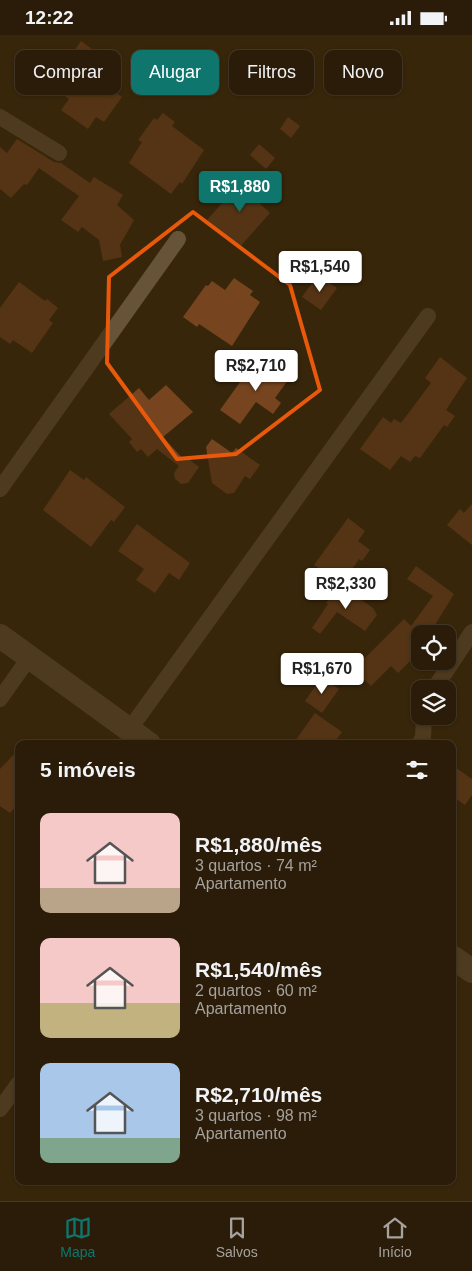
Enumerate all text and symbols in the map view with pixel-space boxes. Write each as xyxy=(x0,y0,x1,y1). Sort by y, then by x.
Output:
text: 12:22 xyxy=(25,7,74,28)
chip: Comprar xyxy=(15,50,121,95)
chip: Alugar xyxy=(131,50,219,95)
chip: Filtros xyxy=(229,50,314,95)
chip: Novo xyxy=(324,50,402,95)
pin: R$1,880 xyxy=(194,171,286,213)
text: R$1,880 xyxy=(210,178,270,195)
pin: R$1,540 xyxy=(274,251,366,293)
text: R$1,540 xyxy=(290,258,350,275)
pin: R$2,710 xyxy=(210,349,302,392)
text: R$2,710 xyxy=(226,357,286,374)
pin: R$2,330 xyxy=(300,567,392,610)
text: R$2,330 xyxy=(316,575,376,592)
map controls xyxy=(411,625,456,725)
button: locate xyxy=(411,625,456,670)
pin: R$1,670 xyxy=(276,653,368,695)
text: R$1,670 xyxy=(292,660,352,677)
button: layers xyxy=(411,680,456,725)
icon: filters xyxy=(403,756,431,784)
text: 5 imóveis xyxy=(40,758,136,781)
icon: home xyxy=(80,833,140,893)
text: R$1,880/mês xyxy=(195,833,322,856)
text: 3 quartos · 74 m² xyxy=(195,857,317,874)
text: Apartamento xyxy=(195,875,287,892)
icon: home xyxy=(80,958,140,1018)
text: R$1,540/mês xyxy=(195,958,322,981)
text: 2 quartos · 60 m² xyxy=(195,982,317,999)
text: Apartamento xyxy=(195,1000,287,1017)
icon: home xyxy=(80,1083,140,1143)
text: R$2,710/mês xyxy=(195,1083,322,1106)
text: 3 quartos · 98 m² xyxy=(195,1107,317,1124)
text: Apartamento xyxy=(195,1125,287,1142)
tab: Mapa xyxy=(60,1214,95,1260)
tab: Salvos xyxy=(216,1214,258,1260)
tab: Início xyxy=(378,1214,412,1260)

